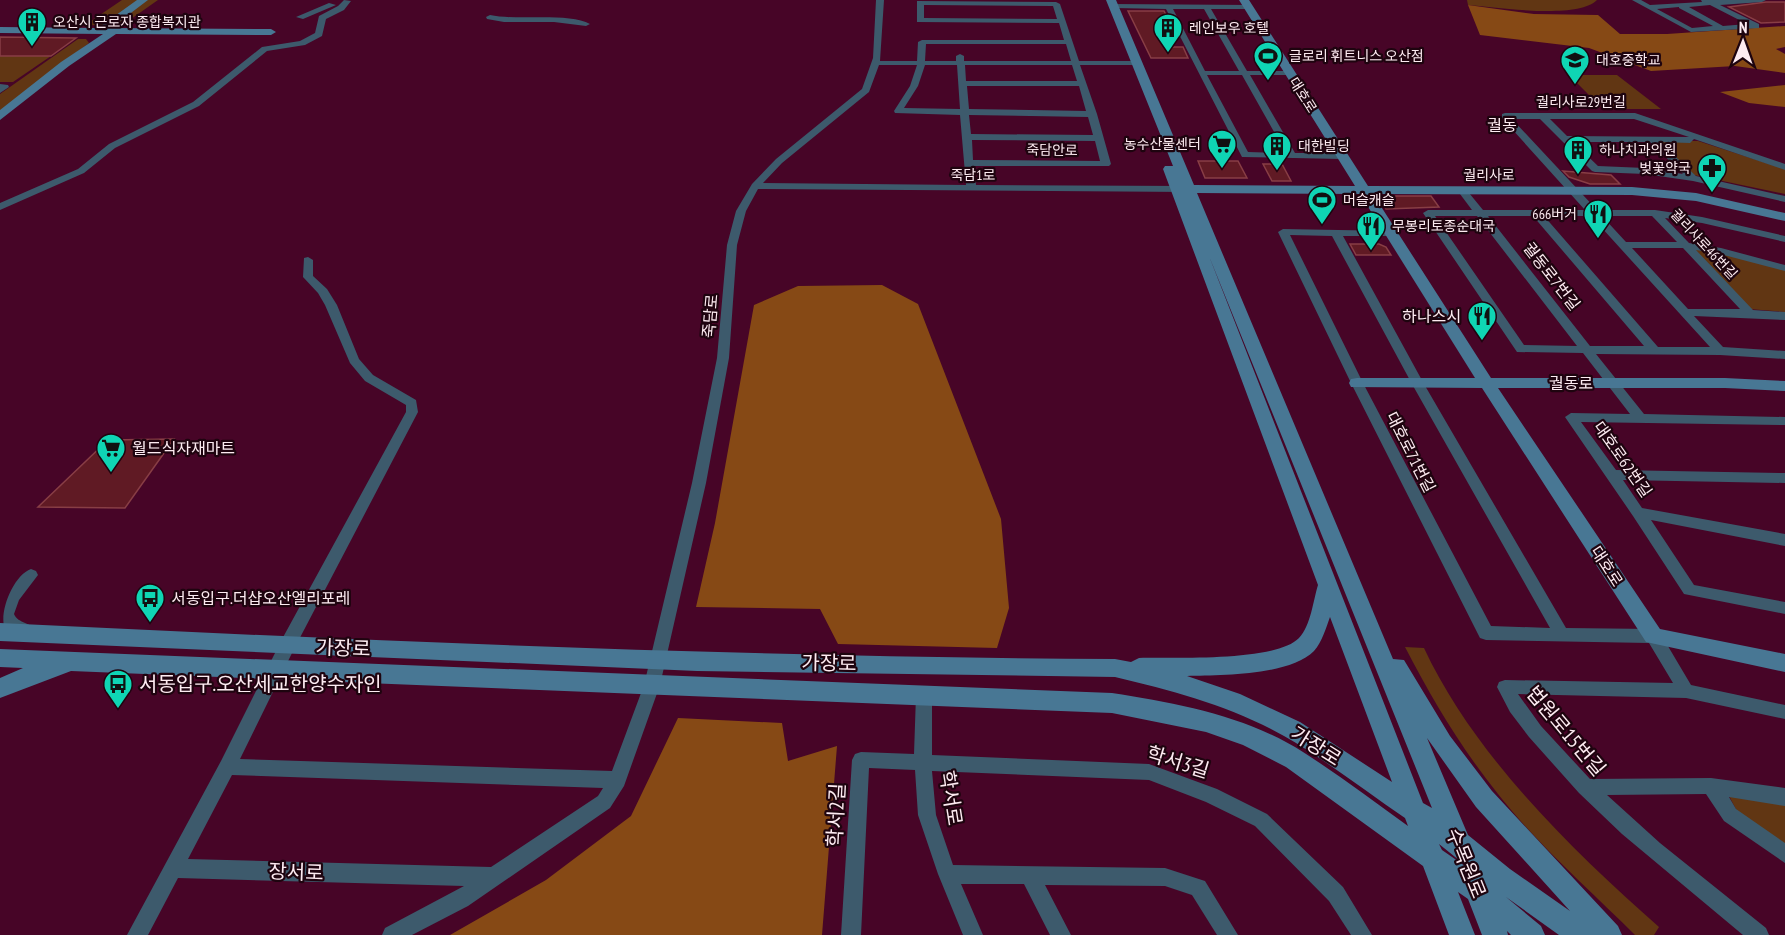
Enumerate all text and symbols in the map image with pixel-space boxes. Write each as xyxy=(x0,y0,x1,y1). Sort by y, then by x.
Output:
building icon: 오산시 근로자 종합복지관 xyxy=(16,6,48,48)
building icon: 레인보우 호텔 xyxy=(1152,12,1184,54)
north arrow xyxy=(1713,12,1773,72)
place label: 오산시 근로자 종합복지관 xyxy=(53,13,201,31)
text: N xyxy=(1739,17,1748,37)
place label: 레인보우 호텔 xyxy=(1189,19,1269,37)
sports icon: 글로리 휘트니스 오산점 xyxy=(1252,40,1284,82)
school or university icon: 대호중학교 xyxy=(1559,44,1591,86)
place label: 글로리 휘트니스 오산점 xyxy=(1289,47,1424,65)
place label: 대호중학교 xyxy=(1596,51,1661,69)
street label: 대호로 xyxy=(1285,74,1321,116)
street label: 궐리사로29번길 xyxy=(1536,93,1626,111)
district label: 궐동 xyxy=(1487,115,1517,135)
supermarket icon: 농수산물센터 xyxy=(1206,128,1238,170)
building icon: 대한빌딩 xyxy=(1261,130,1293,172)
building icon: 하나치과의원 xyxy=(1562,134,1594,176)
place label: 농수산물센터 xyxy=(1124,135,1201,153)
place label: 대한빌딩 xyxy=(1298,137,1350,155)
street label: 죽담안로 xyxy=(1026,141,1078,159)
place label: 하나치과의원 xyxy=(1599,141,1676,159)
pharmacy icon: 벚꽃약국 xyxy=(1696,152,1728,194)
place label: 벚꽃약국 xyxy=(1639,159,1691,177)
street label: 죽담1로 xyxy=(951,166,996,184)
street label: 궐리사로 xyxy=(1463,166,1515,184)
sports icon: 머슬캐슬 xyxy=(1306,184,1338,226)
place label: 머슬캐슬 xyxy=(1343,191,1395,209)
restaurant icon: 666버거 xyxy=(1582,198,1614,240)
place label: 666버거 xyxy=(1532,205,1577,223)
street label: 궐리사로46번길 xyxy=(1667,205,1741,283)
restaurant icon: 무봉리토종순대국 xyxy=(1355,210,1387,252)
place label: 무봉리토종순대국 xyxy=(1392,217,1495,235)
street label: 궐동로7번길 xyxy=(1519,238,1585,314)
street label: 죽담로 xyxy=(698,293,722,339)
restaurant icon: 하나스시 xyxy=(1466,300,1498,342)
place label: 하나스시 xyxy=(1402,306,1461,326)
street label: 궐동로 xyxy=(1549,373,1593,393)
street label: 대호로71번길 xyxy=(1382,408,1440,496)
street label: 대호로62번길 xyxy=(1590,417,1656,501)
supermarket icon: 월드식자재마트 xyxy=(95,432,127,474)
place label: 월드식자재마트 xyxy=(132,438,235,458)
street label: 대호로 xyxy=(1587,542,1628,590)
bus stop icon: 서동입구.더샵오산엘리포레 xyxy=(134,582,166,624)
place label: 서동입구.더샵오산엘리포레 xyxy=(171,588,351,608)
street label: 가장로 xyxy=(315,634,371,662)
street label: 가장로 xyxy=(801,650,857,676)
bus stop icon: 서동입구.오산세교한양수자인 xyxy=(102,668,134,710)
place label: 서동입구.오산세교한양수자인 xyxy=(139,671,382,697)
street label: 법원로15번길 xyxy=(1521,681,1611,781)
street label: 가장로 xyxy=(1286,720,1346,772)
street label: 학서3길 xyxy=(1144,740,1212,784)
street label: 학서로 xyxy=(934,769,968,827)
street label: 학서2길 xyxy=(821,782,851,848)
street label: 수목원로 xyxy=(1440,824,1492,902)
street label: 장서로 xyxy=(268,858,324,886)

